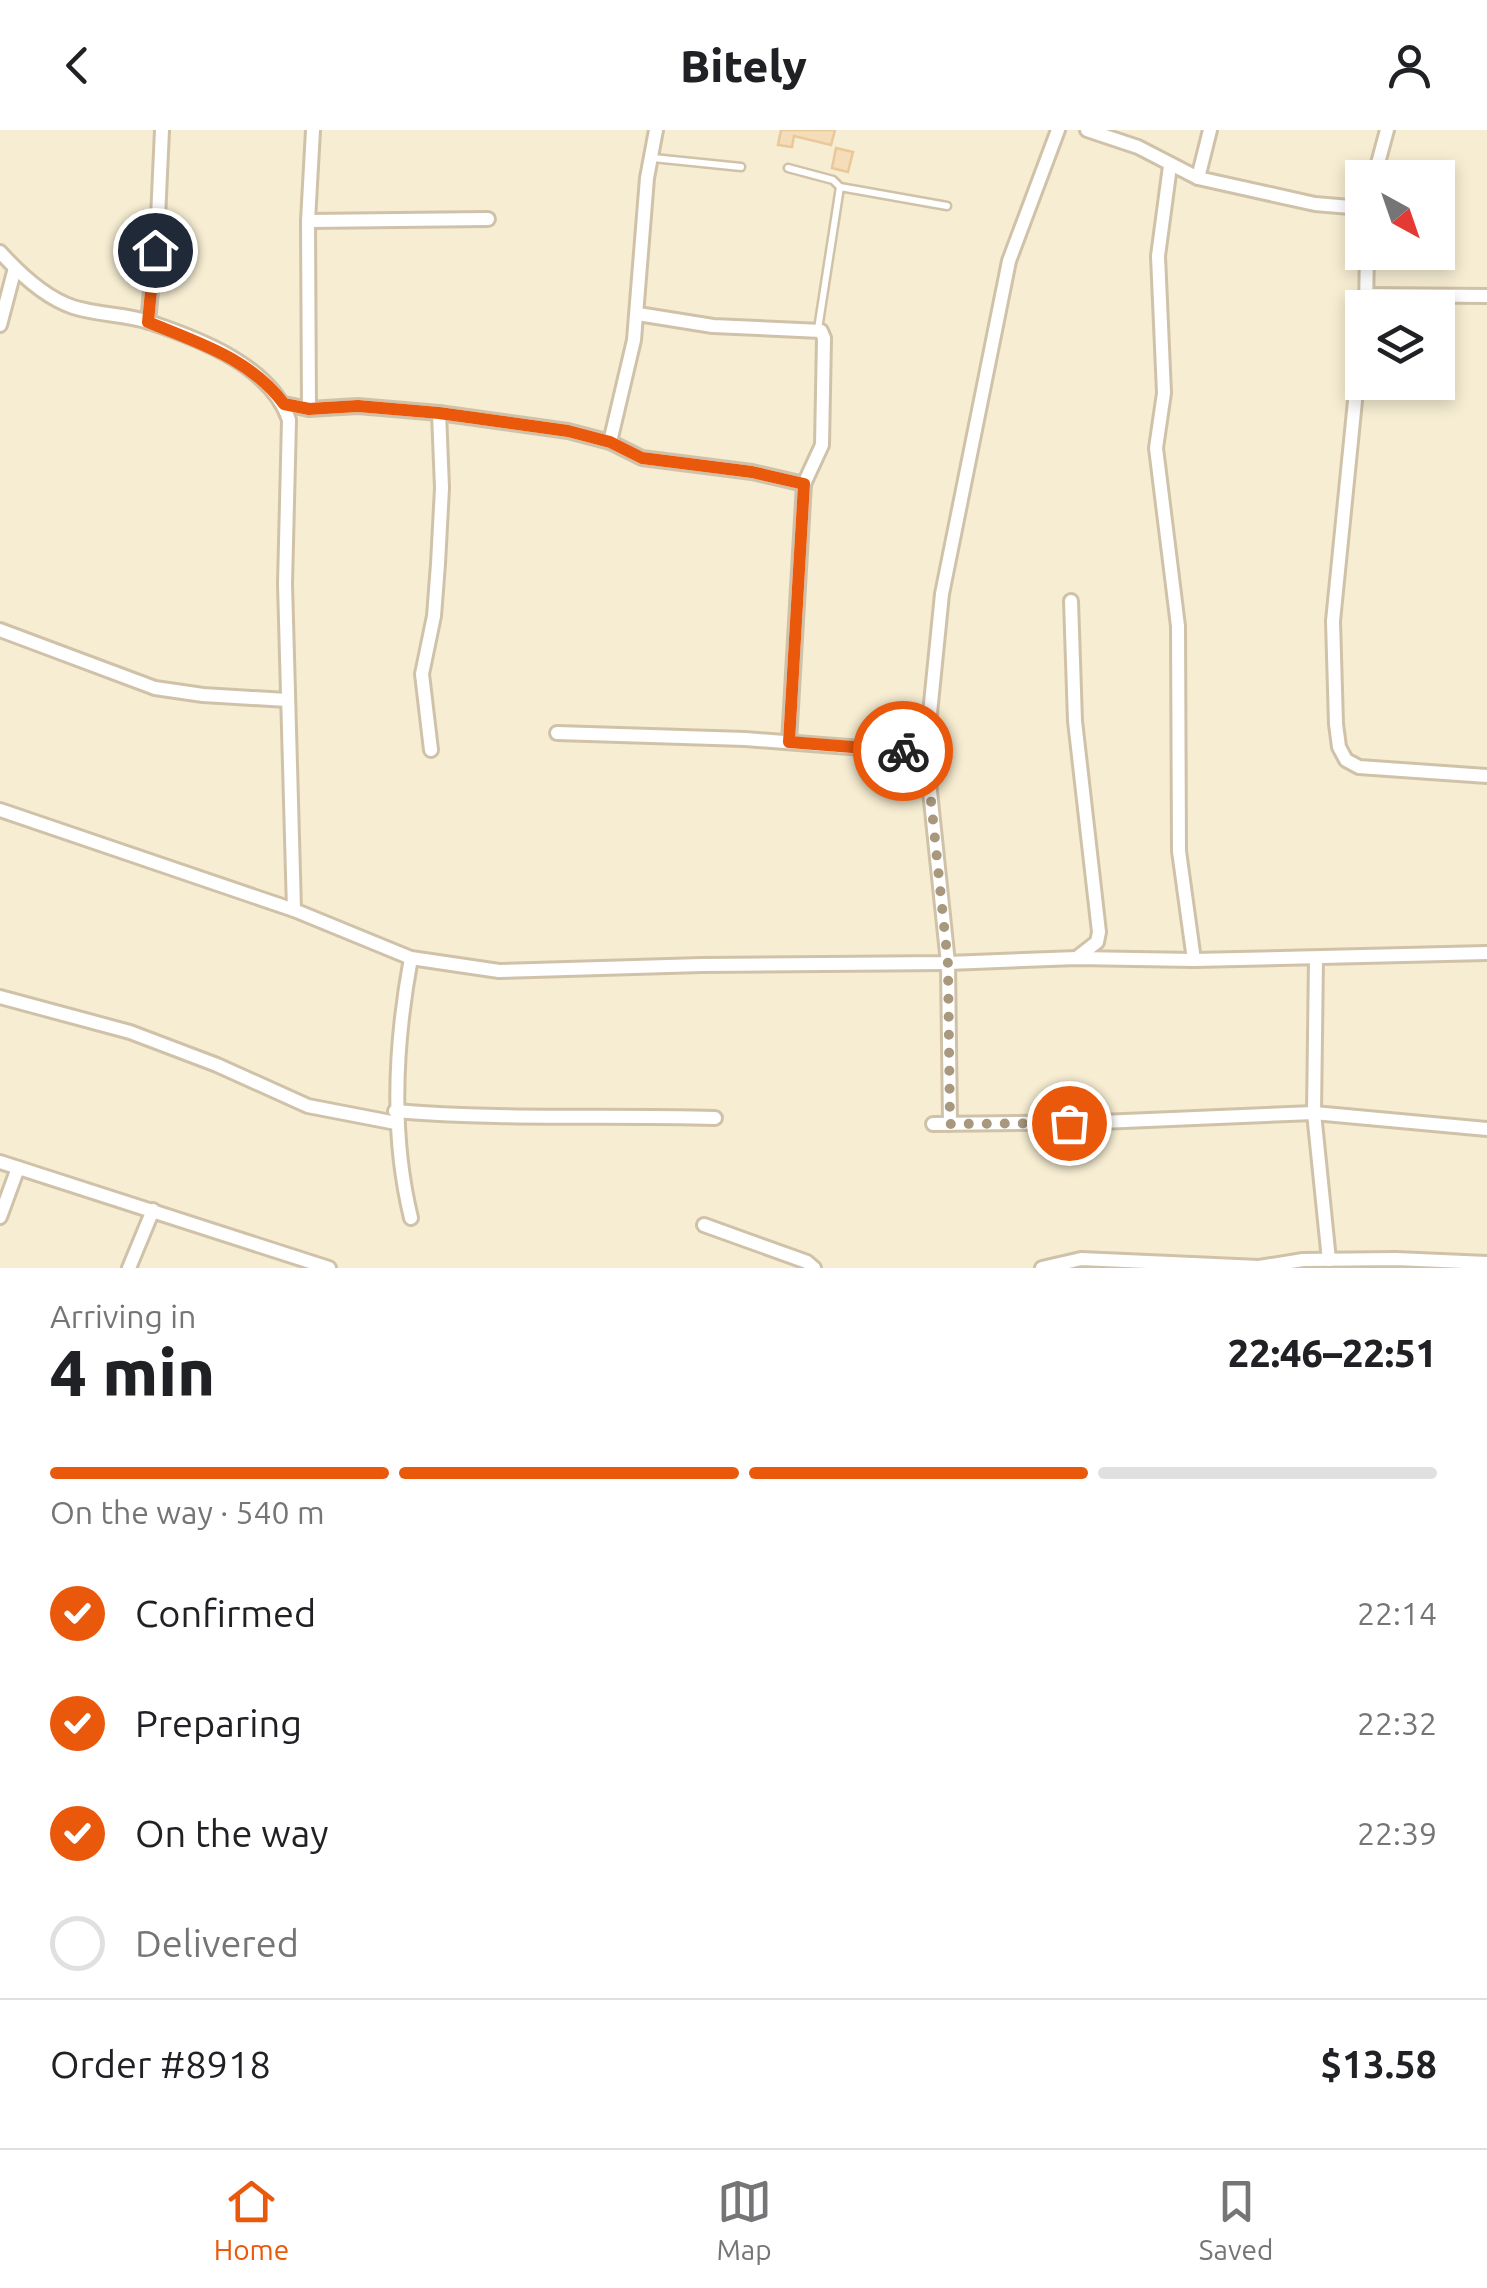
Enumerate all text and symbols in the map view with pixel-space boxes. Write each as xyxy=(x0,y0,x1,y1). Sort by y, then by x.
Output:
icon: back xyxy=(50,38,105,93)
icon: person xyxy=(1382,38,1437,93)
text: Bitely xyxy=(680,40,807,91)
north arrow xyxy=(1345,160,1455,270)
map controls xyxy=(1345,160,1455,400)
pin xyxy=(113,208,198,293)
icon: home xyxy=(128,223,183,278)
button: layers xyxy=(1345,290,1455,400)
courier xyxy=(853,701,953,801)
icon: bike xyxy=(876,724,931,779)
pin xyxy=(1027,1081,1112,1166)
icon: bag xyxy=(1042,1096,1097,1151)
text: Arriving in xyxy=(50,1298,196,1334)
text: 22:46–22:51 xyxy=(1228,1332,1437,1374)
text: 4 min xyxy=(50,1335,215,1408)
text: On the way · 540 m xyxy=(50,1494,325,1530)
icon: check xyxy=(50,1586,105,1641)
text: Confirmed xyxy=(135,1592,316,1634)
text: 22:14 xyxy=(1357,1595,1437,1631)
icon: check xyxy=(50,1696,105,1751)
text: Preparing xyxy=(135,1702,302,1744)
text: 22:32 xyxy=(1357,1705,1437,1741)
icon: check xyxy=(50,1806,105,1861)
text: On the way xyxy=(135,1812,328,1854)
text: 22:39 xyxy=(1357,1815,1437,1851)
text: Delivered xyxy=(135,1922,299,1964)
text: Order #8918 xyxy=(50,2043,271,2085)
text: $13.58 xyxy=(1320,2043,1437,2085)
tab: Home xyxy=(214,2174,289,2265)
tab: Map xyxy=(716,2174,772,2265)
tab: Saved xyxy=(1199,2174,1273,2265)

